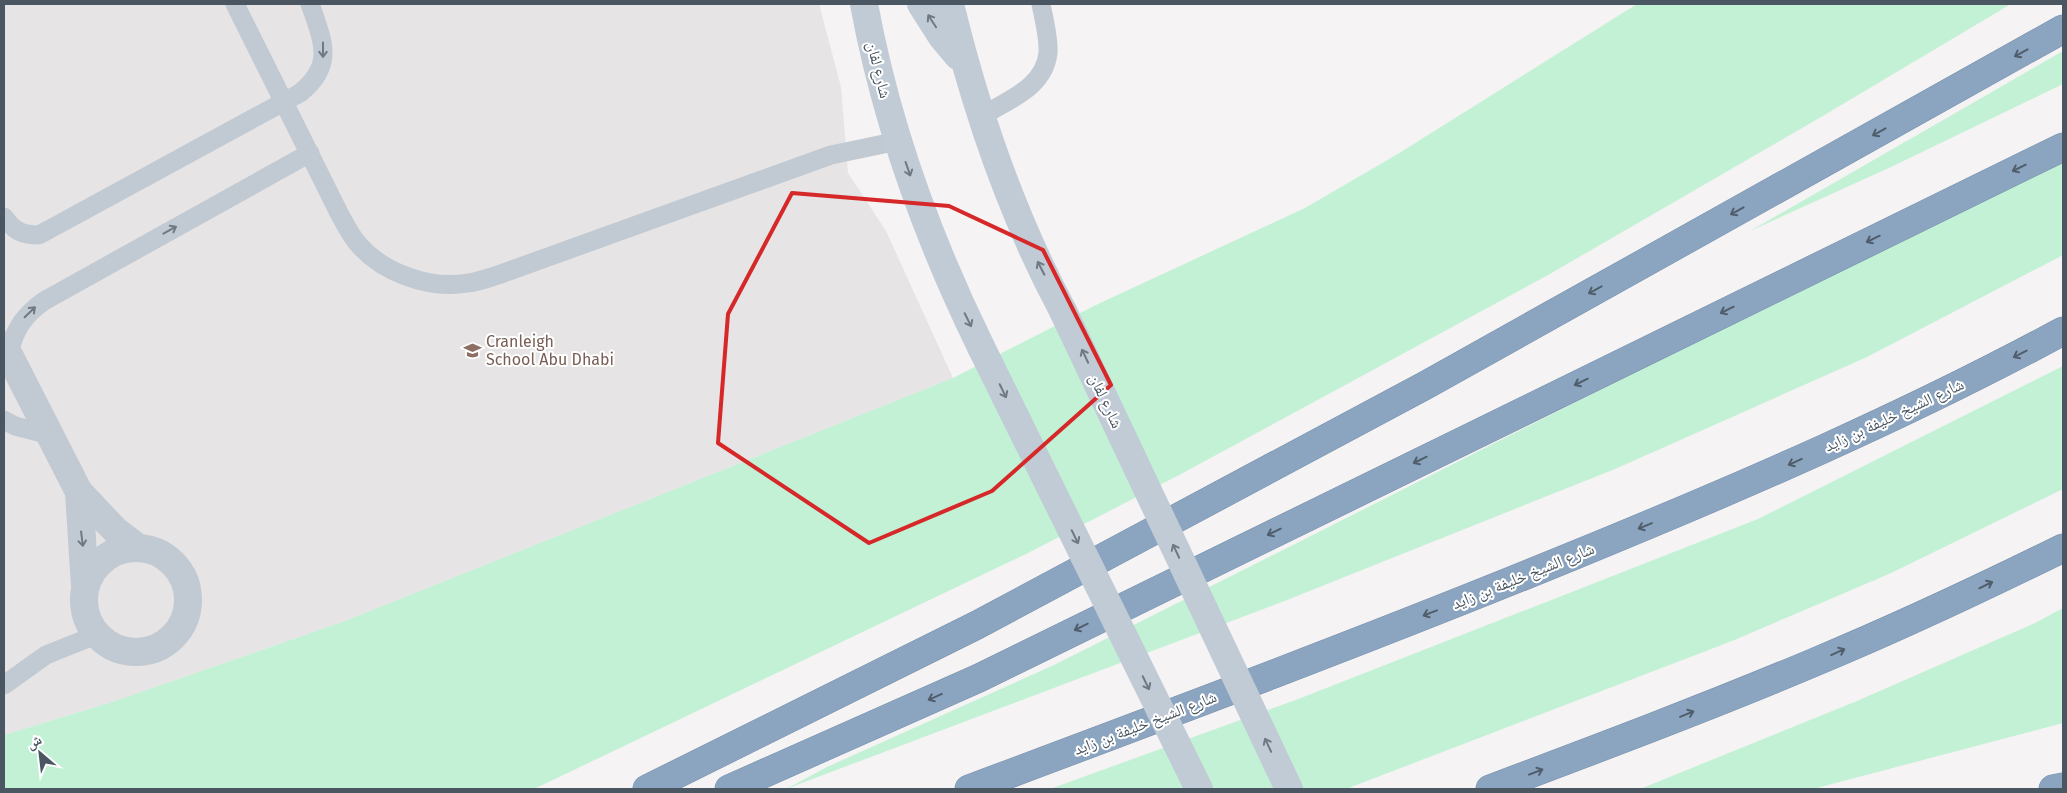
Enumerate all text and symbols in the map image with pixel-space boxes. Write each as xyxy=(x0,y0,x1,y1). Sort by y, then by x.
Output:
one-way arrow xyxy=(926,14,937,28)
street label: شارع لفان xyxy=(862,40,895,101)
one-way arrow xyxy=(318,42,328,58)
one-way arrow xyxy=(2014,48,2028,58)
one-way arrow xyxy=(1871,127,1886,137)
one-way arrow xyxy=(904,161,913,176)
one-way arrow xyxy=(2012,163,2027,173)
one-way arrow xyxy=(1730,207,1745,216)
one-way arrow xyxy=(163,225,177,235)
one-way arrow xyxy=(1866,235,1881,244)
one-way arrow xyxy=(1036,261,1046,276)
one-way arrow xyxy=(1588,286,1603,296)
one-way arrow xyxy=(24,306,36,318)
one-way arrow xyxy=(1720,306,1735,316)
one-way arrow xyxy=(964,312,973,327)
place label: Cranleigh School Abu Dhabi xyxy=(486,332,614,369)
school or university icon: Cranleigh School Abu Dhabi xyxy=(462,340,482,360)
one-way arrow xyxy=(1079,349,1089,364)
one-way arrow xyxy=(2013,350,2028,359)
street label: شارع لفان xyxy=(1084,371,1127,432)
street label: شارع الشيخ خليفة بن زايد xyxy=(1821,374,1967,457)
one-way arrow xyxy=(1574,377,1589,387)
one-way arrow xyxy=(999,383,1008,398)
one-way arrow xyxy=(1413,456,1428,465)
one-way arrow xyxy=(1788,458,1803,467)
one-way arrow xyxy=(1638,523,1653,532)
one-way arrow xyxy=(1267,528,1282,537)
one-way arrow xyxy=(1070,529,1080,544)
one-way arrow xyxy=(77,530,87,546)
street label: شارع الشيخ خليفة بن زايد xyxy=(1449,539,1597,614)
one-way arrow xyxy=(1171,544,1181,559)
one-way arrow xyxy=(1978,580,1993,590)
one-way arrow xyxy=(1423,609,1438,619)
one-way arrow xyxy=(1074,622,1089,632)
one-way arrow xyxy=(1830,647,1845,656)
one-way arrow xyxy=(1142,675,1152,690)
street label: شارع الشيخ خليفة بن زايد xyxy=(1071,687,1220,760)
one-way arrow xyxy=(928,693,943,703)
one-way arrow xyxy=(1680,708,1695,717)
north arrow xyxy=(15,728,65,778)
text: ش xyxy=(24,731,45,753)
one-way arrow xyxy=(1263,738,1272,753)
one-way arrow xyxy=(1528,767,1543,776)

